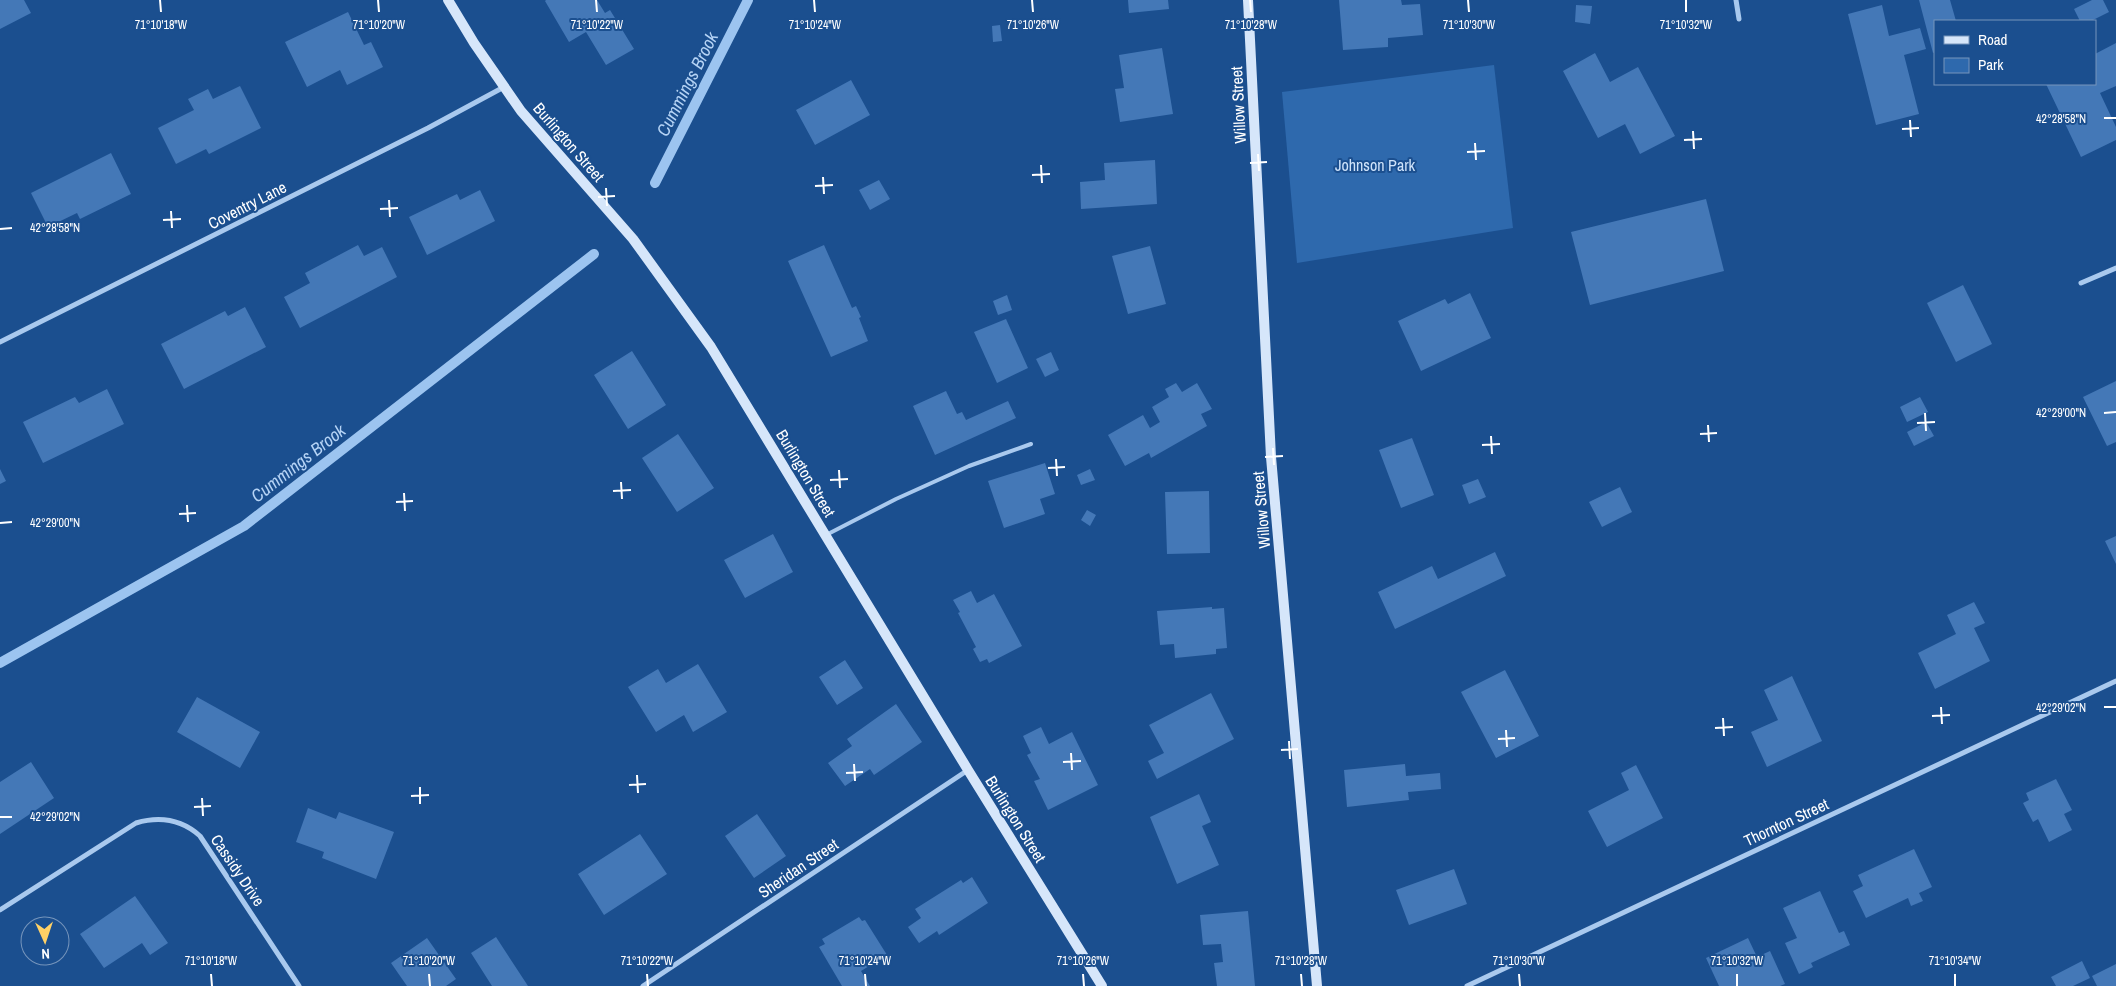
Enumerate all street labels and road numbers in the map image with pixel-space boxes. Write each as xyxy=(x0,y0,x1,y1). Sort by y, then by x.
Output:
street label: Willow Street xyxy=(1225,65,1251,144)
street label: Burlington Street xyxy=(528,98,610,187)
street label: Coventry Lane xyxy=(204,176,290,234)
street label: Burlington Street xyxy=(771,425,841,521)
street label: Willow Street xyxy=(1247,470,1275,549)
street label: Burlington Street xyxy=(981,771,1052,867)
street label: Thornton Street xyxy=(1740,793,1832,851)
street label: Cassidy Drive xyxy=(206,830,270,910)
street label: Sheridan Street xyxy=(754,833,843,903)

